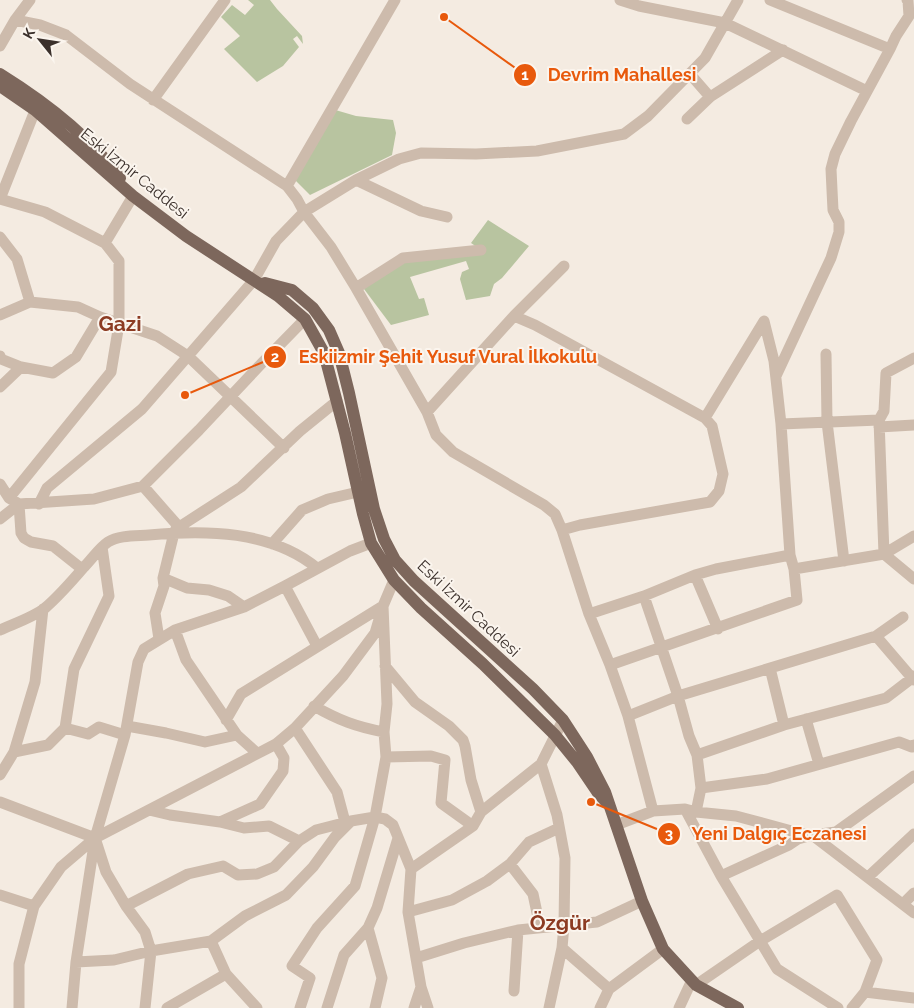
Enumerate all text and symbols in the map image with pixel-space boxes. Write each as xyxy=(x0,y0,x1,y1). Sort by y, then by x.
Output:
north arrow xyxy=(15,15,65,65)
text: K xyxy=(19,25,38,42)
callout: Devrim Mahallesi xyxy=(513,59,706,92)
text: Devrim Mahallesi xyxy=(548,64,696,85)
text: 1 xyxy=(521,66,529,84)
street label: Eski İzmir Caddesi xyxy=(77,123,193,223)
district label: Gazi xyxy=(99,311,142,336)
callout: Eskiizmir Şehit Yusuf Vural İlkokulu xyxy=(262,340,608,373)
text: Eskiizmir Şehit Yusuf Vural İlkokulu xyxy=(299,346,597,367)
text: 2 xyxy=(271,348,279,366)
street label: Eski İzmir Caddesi xyxy=(414,555,524,661)
callout: Yeni Dalgıç Eczanesi xyxy=(657,817,877,850)
text: Yeni Dalgıç Eczanesi xyxy=(691,823,867,844)
text: 3 xyxy=(665,825,673,843)
district label: Özgür xyxy=(530,910,590,935)

